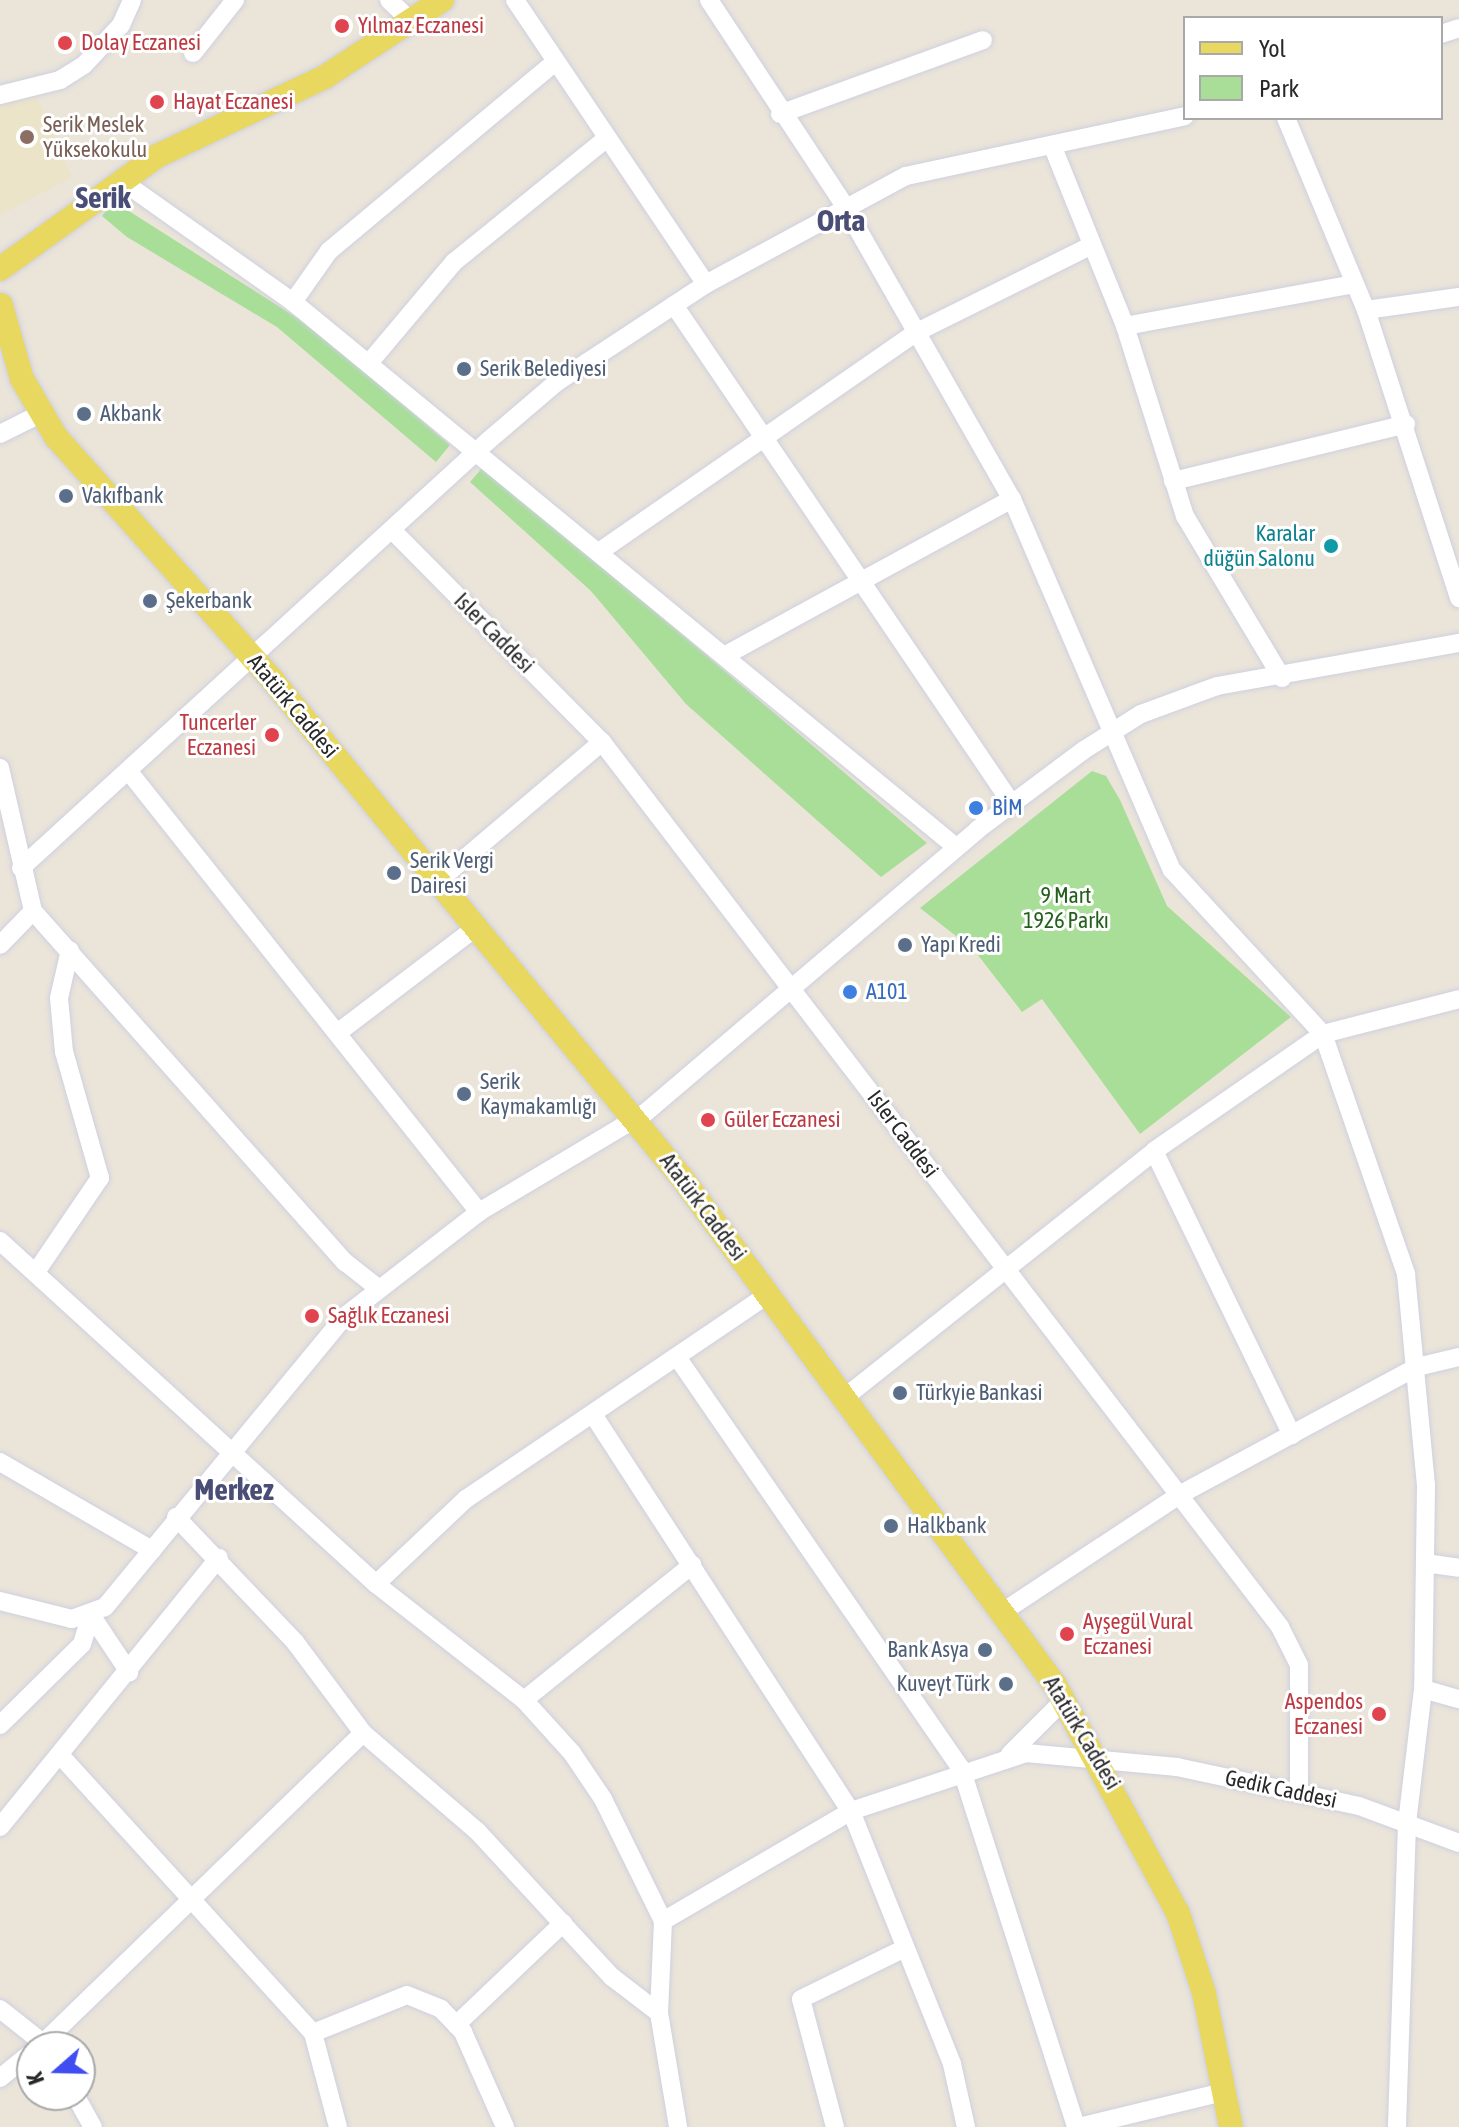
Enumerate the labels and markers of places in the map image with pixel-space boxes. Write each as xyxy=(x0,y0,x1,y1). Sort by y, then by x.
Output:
place label: Yılmaz Eczanesi xyxy=(358,13,484,39)
marker: Yılmaz Eczanesi xyxy=(333,17,351,35)
place label: Dolay Eczanesi xyxy=(81,30,201,56)
marker: Dolay Eczanesi xyxy=(56,34,74,52)
place label: Hayat Eczanesi xyxy=(173,89,294,115)
marker: Hayat Eczanesi xyxy=(148,93,166,111)
place label: Serik Meslek Yüksekokulu xyxy=(43,111,147,162)
marker: Serik Meslek Yüksekokulu xyxy=(18,128,36,146)
place label: Serik Belediyesi xyxy=(480,356,607,382)
marker: Serik Belediyesi xyxy=(455,360,473,378)
place label: Akbank xyxy=(100,401,161,427)
marker: Akbank xyxy=(75,405,93,423)
place label: Vakıfbank xyxy=(82,483,164,509)
marker: Vakıfbank xyxy=(57,487,75,505)
place label: Karalar düğün Salonu xyxy=(1203,520,1315,572)
marker: Karalar düğün Salonu xyxy=(1322,537,1340,555)
place label: Şekerbank xyxy=(166,588,252,614)
marker: Şekerbank xyxy=(141,592,159,610)
place label: Tuncerler Eczanesi xyxy=(179,709,256,760)
marker: Tuncerler Eczanesi xyxy=(263,726,281,744)
place label: BİM xyxy=(992,795,1023,821)
marker: BİM xyxy=(967,799,985,817)
place label: Serik Vergi Dairesi xyxy=(410,847,494,898)
marker: Serik Vergi Dairesi xyxy=(385,864,403,882)
place label: Yapı Kredi xyxy=(921,932,1001,958)
marker: Yapı Kredi xyxy=(896,936,914,954)
place label: A101 xyxy=(866,979,908,1005)
marker: A101 xyxy=(841,983,859,1001)
place label: Serik Kaymakamlığı xyxy=(480,1068,597,1120)
marker: Serik Kaymakamlığı xyxy=(455,1085,473,1103)
place label: Güler Eczanesi xyxy=(724,1107,841,1133)
marker: Güler Eczanesi xyxy=(699,1111,717,1129)
place label: Sağlık Eczanesi xyxy=(328,1303,450,1329)
marker: Sağlık Eczanesi xyxy=(303,1307,321,1325)
place label: Türkyie Bankasi xyxy=(916,1380,1043,1406)
marker: Türkyie Bankasi xyxy=(891,1384,909,1402)
place label: Halkbank xyxy=(907,1513,987,1539)
marker: Halkbank xyxy=(882,1517,900,1535)
place label: Ayşegül Vural Eczanesi xyxy=(1083,1608,1193,1660)
marker: Ayşegül Vural Eczanesi xyxy=(1058,1625,1076,1643)
place label: Bank Asya xyxy=(887,1637,969,1663)
marker: Bank Asya xyxy=(976,1641,994,1659)
place label: Kuveyt Türk xyxy=(896,1671,990,1697)
marker: Kuveyt Türk xyxy=(997,1675,1015,1693)
place label: Aspendos Eczanesi xyxy=(1285,1688,1363,1740)
marker: Aspendos Eczanesi xyxy=(1370,1705,1388,1723)

